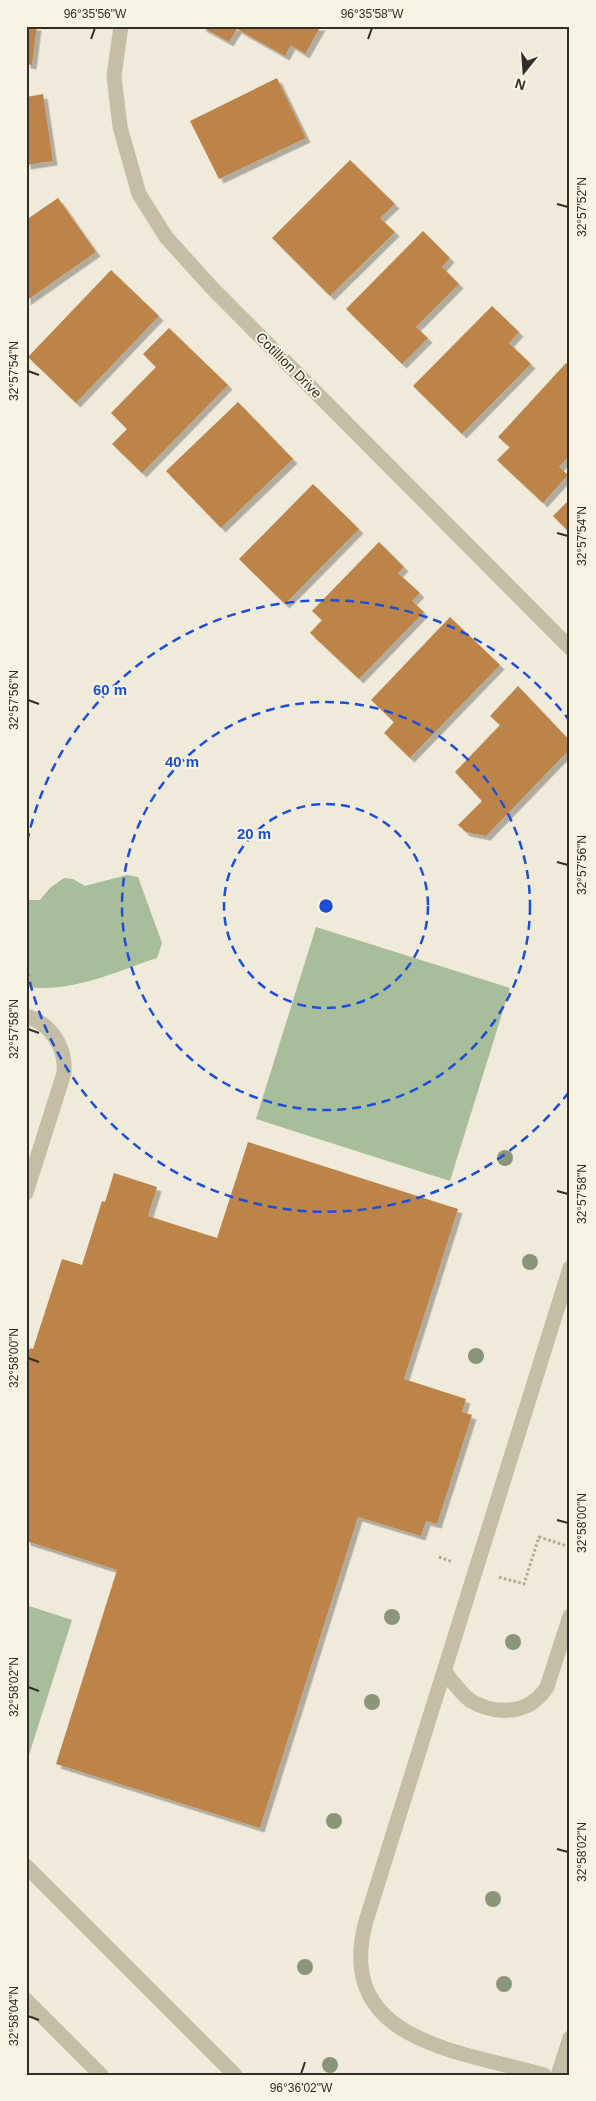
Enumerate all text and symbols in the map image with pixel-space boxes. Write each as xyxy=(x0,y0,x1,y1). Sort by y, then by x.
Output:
text: 96°35'56"W xyxy=(64,7,127,21)
text: 96°35'58"W xyxy=(341,7,404,21)
north arrow xyxy=(498,48,548,98)
text: N xyxy=(513,75,527,94)
text: 32°57'52"N xyxy=(575,177,589,237)
street label: Cotillion Drive xyxy=(253,329,325,401)
text: 32°57'54"N xyxy=(7,341,21,401)
text: 32°57'54"N xyxy=(575,506,589,566)
text: 32°57'56"N xyxy=(7,670,21,730)
text: 60 m xyxy=(93,681,127,698)
text: 40 m xyxy=(165,753,199,770)
text: 20 m xyxy=(237,825,271,842)
text: 32°57'56"N xyxy=(575,835,589,895)
centre of rings xyxy=(317,897,335,915)
text: 32°57'58"N xyxy=(7,999,21,1059)
text: 32°57'58"N xyxy=(575,1164,589,1224)
text: 32°58'00"N xyxy=(7,1328,21,1388)
text: 32°58'00"N xyxy=(575,1493,589,1553)
text: 32°58'02"N xyxy=(7,1657,21,1717)
text: 32°58'02"N xyxy=(575,1822,589,1882)
text: 32°58'04"N xyxy=(7,1986,21,2046)
text: 96°36'02"W xyxy=(270,2081,333,2095)

